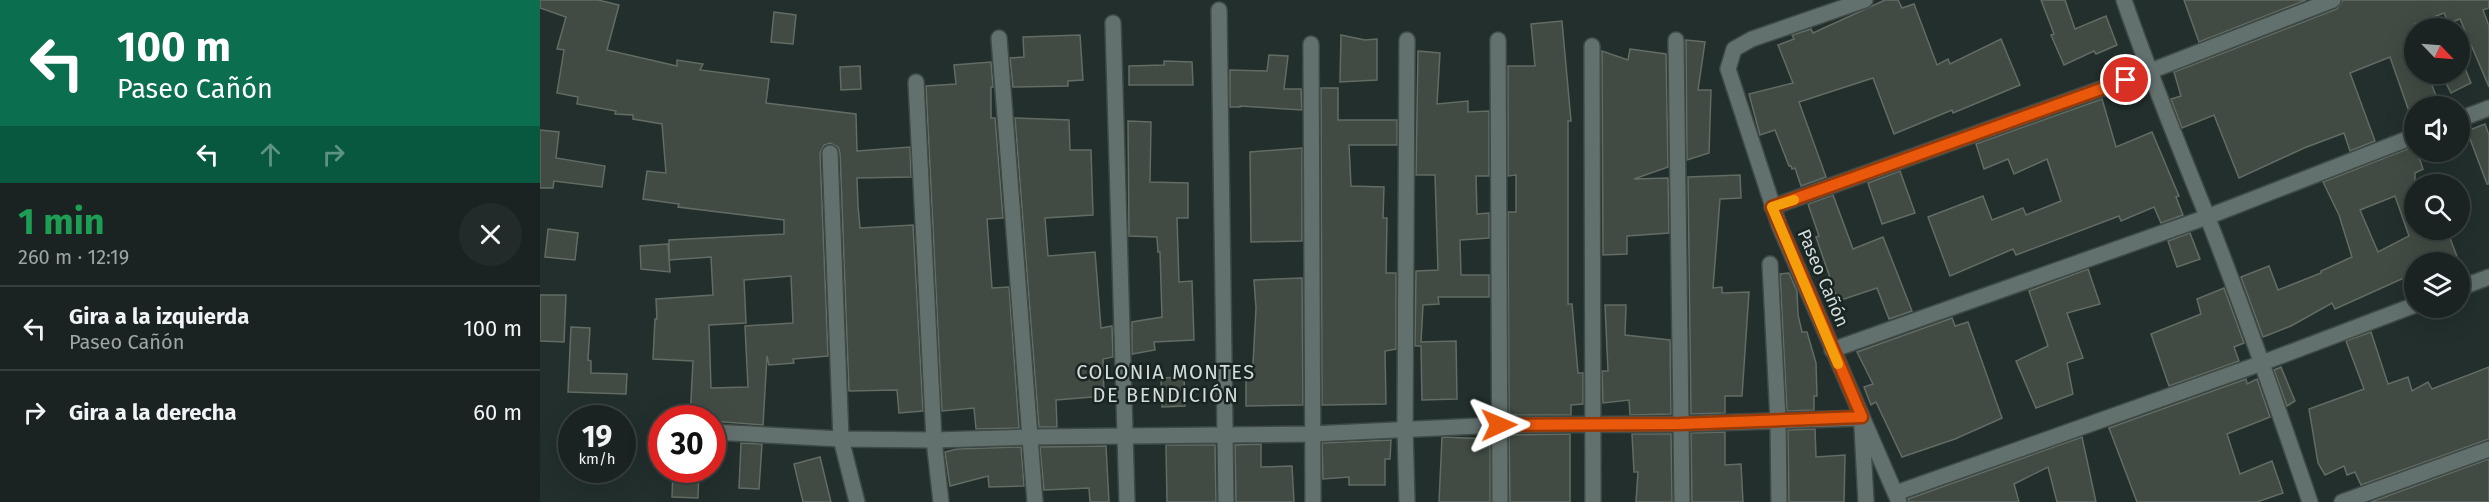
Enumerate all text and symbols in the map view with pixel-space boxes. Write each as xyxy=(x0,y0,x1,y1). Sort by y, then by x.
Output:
north arrow xyxy=(2404,18,2470,84)
map controls xyxy=(2404,18,2470,318)
text: 100 m xyxy=(117,22,231,72)
icon: left xyxy=(18,24,96,102)
pin xyxy=(2100,54,2151,105)
icon: arrive xyxy=(2109,63,2142,96)
text: Paseo Cañón xyxy=(117,73,273,105)
button: sound xyxy=(2404,96,2470,162)
icon: left xyxy=(191,138,224,171)
icon: ahead xyxy=(254,138,287,171)
icon: right xyxy=(317,138,350,171)
button: search xyxy=(2404,174,2470,240)
text: 1 min xyxy=(18,200,105,244)
button: close xyxy=(459,203,522,266)
street label: Paseo Cañón xyxy=(1793,226,1853,330)
text: 260 m · 12:19 xyxy=(18,245,129,269)
button: layers xyxy=(2404,252,2470,318)
text: Gira a la izquierda xyxy=(69,303,249,330)
icon: left xyxy=(18,312,51,345)
text: 100 m xyxy=(463,315,522,342)
text: Paseo Cañón xyxy=(69,330,184,354)
district label: COLONIA MONTES DE BENDICIÓN xyxy=(1076,360,1256,407)
position arrow xyxy=(1467,393,1531,457)
icon: right xyxy=(18,396,51,429)
text: Gira a la derecha xyxy=(69,399,237,426)
text: 60 m xyxy=(473,399,522,426)
speed limit sign: 30 xyxy=(648,405,726,483)
text: 19 xyxy=(582,419,612,455)
text: km/h xyxy=(578,450,616,468)

